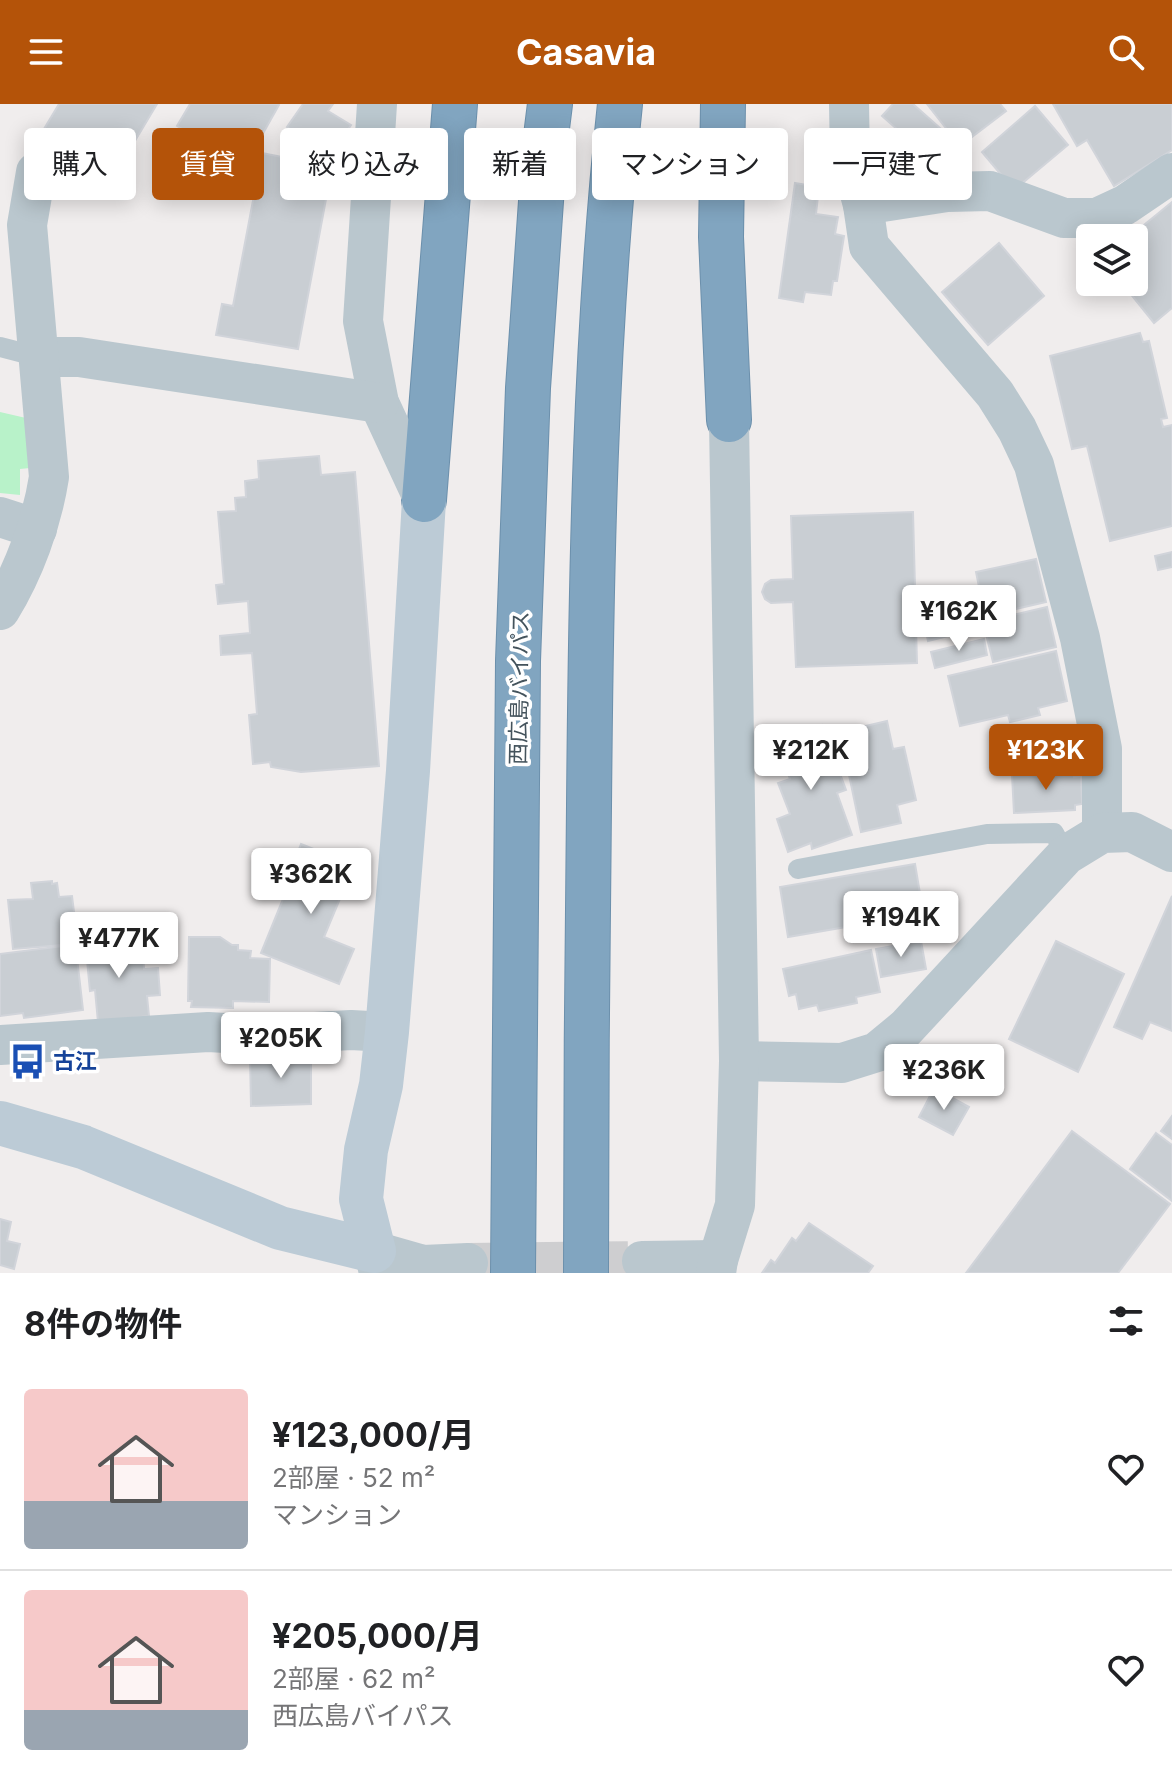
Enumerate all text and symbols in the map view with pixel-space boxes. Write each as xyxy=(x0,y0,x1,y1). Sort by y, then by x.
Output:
icon: menu xyxy=(24,30,68,74)
text: Casavia xyxy=(516,30,656,74)
icon: search xyxy=(1104,30,1148,74)
chip: 購入 xyxy=(24,128,136,200)
chip: 賃貸 xyxy=(152,128,264,200)
chip: 絞り込み xyxy=(280,128,448,200)
chip: 新着 xyxy=(464,128,576,200)
chip: マンション xyxy=(592,128,788,200)
chip: 一戸建て xyxy=(804,128,972,200)
map controls xyxy=(1076,224,1148,296)
button: layers xyxy=(1076,224,1148,296)
pin: ¥162K xyxy=(903,585,1015,653)
text: ¥162K xyxy=(920,595,998,626)
street label: 西広島バイパス xyxy=(505,611,533,765)
pin: ¥212K xyxy=(755,724,867,792)
pin: ¥123K xyxy=(990,724,1102,792)
text: ¥212K xyxy=(772,734,850,765)
text: ¥123K xyxy=(1007,734,1085,765)
pin: ¥362K xyxy=(255,848,367,916)
text: ¥362K xyxy=(269,858,353,889)
pin: ¥194K xyxy=(845,891,957,959)
text: ¥194K xyxy=(861,901,941,932)
pin: ¥477K xyxy=(63,912,175,980)
text: ¥477K xyxy=(78,922,160,953)
pin: ¥205K xyxy=(225,1012,337,1080)
text: ¥205K xyxy=(239,1022,323,1053)
bus stop icon: 古江 xyxy=(8,1042,46,1080)
pin: ¥236K xyxy=(888,1044,1000,1112)
place label: 古江 xyxy=(53,1048,97,1074)
text: ¥236K xyxy=(902,1054,986,1085)
icon: filters xyxy=(1104,1299,1148,1343)
text: 8件の物件 xyxy=(24,1303,182,1344)
text: ¥123,000/月 xyxy=(272,1414,475,1455)
icon: home xyxy=(88,1421,184,1517)
icon: heart xyxy=(1104,1447,1148,1491)
text: 2部屋 · 52 m² xyxy=(272,1462,435,1493)
text: マンション xyxy=(272,1499,402,1530)
text: ¥205,000/月 xyxy=(272,1615,483,1656)
icon: home xyxy=(88,1622,184,1718)
icon: heart xyxy=(1104,1648,1148,1692)
text: 2部屋 · 62 m² xyxy=(272,1663,436,1694)
text: 西広島バイパス xyxy=(272,1700,453,1731)

